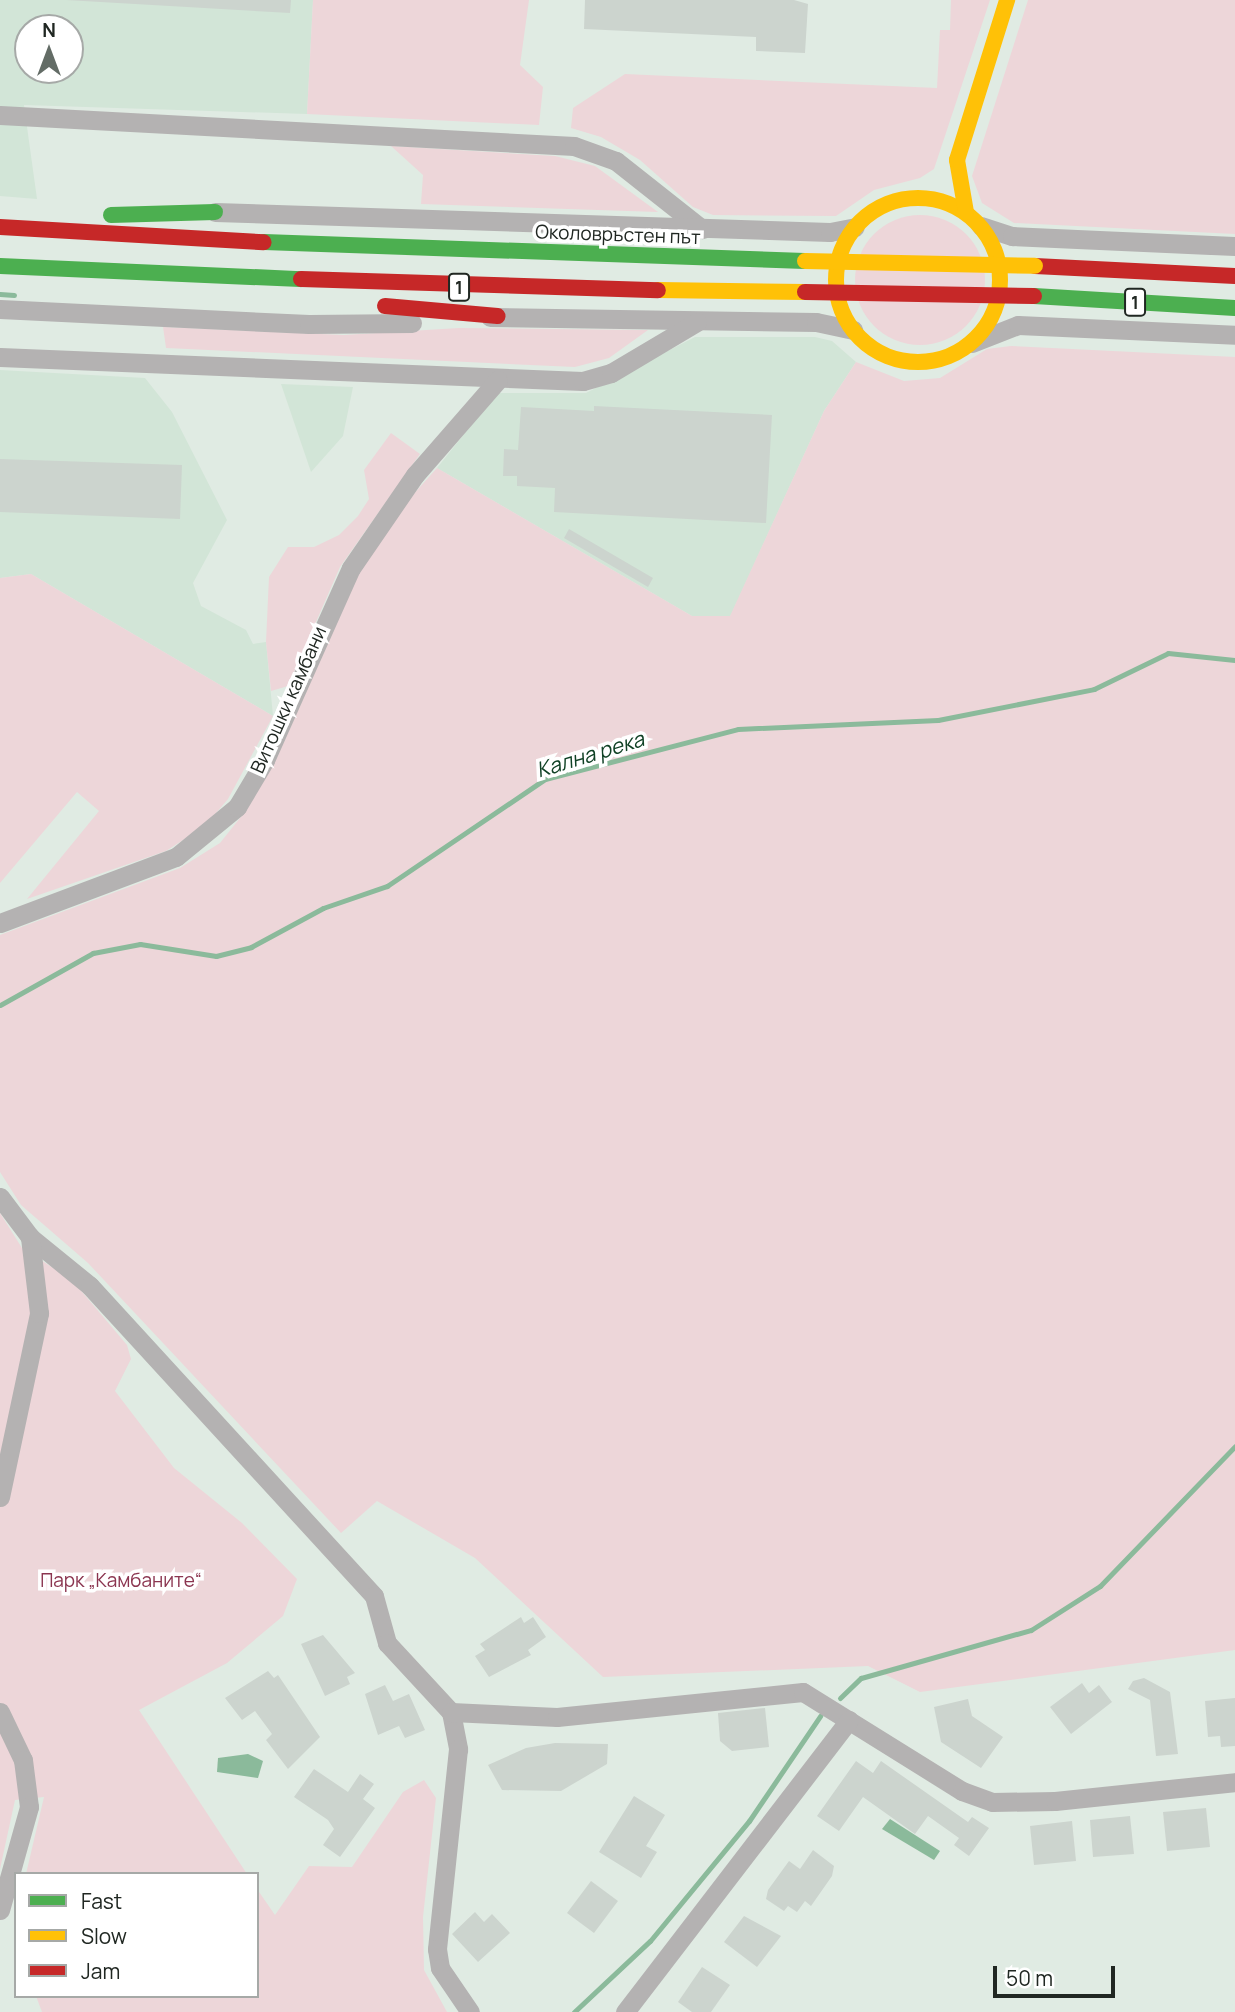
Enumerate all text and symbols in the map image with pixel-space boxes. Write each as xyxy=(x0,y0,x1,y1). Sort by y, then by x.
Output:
north arrow xyxy=(14,14,84,84)
text: N xyxy=(42,17,56,43)
street label: Околовръстен път xyxy=(535,221,701,249)
road number: 1 xyxy=(447,272,471,302)
road number: 1 xyxy=(1123,288,1147,316)
street label: Витошки камбани xyxy=(246,623,332,777)
water label: Кална река xyxy=(533,726,647,782)
park label: Парк „Камбаните“ xyxy=(40,1570,202,1592)
legend xyxy=(14,1872,259,1998)
text: Fast xyxy=(81,1887,122,1915)
text: Slow xyxy=(81,1922,127,1950)
scale bar xyxy=(997,1952,1120,1996)
text: Jam xyxy=(81,1957,120,1985)
text: 50 m xyxy=(1006,1964,1053,1992)

